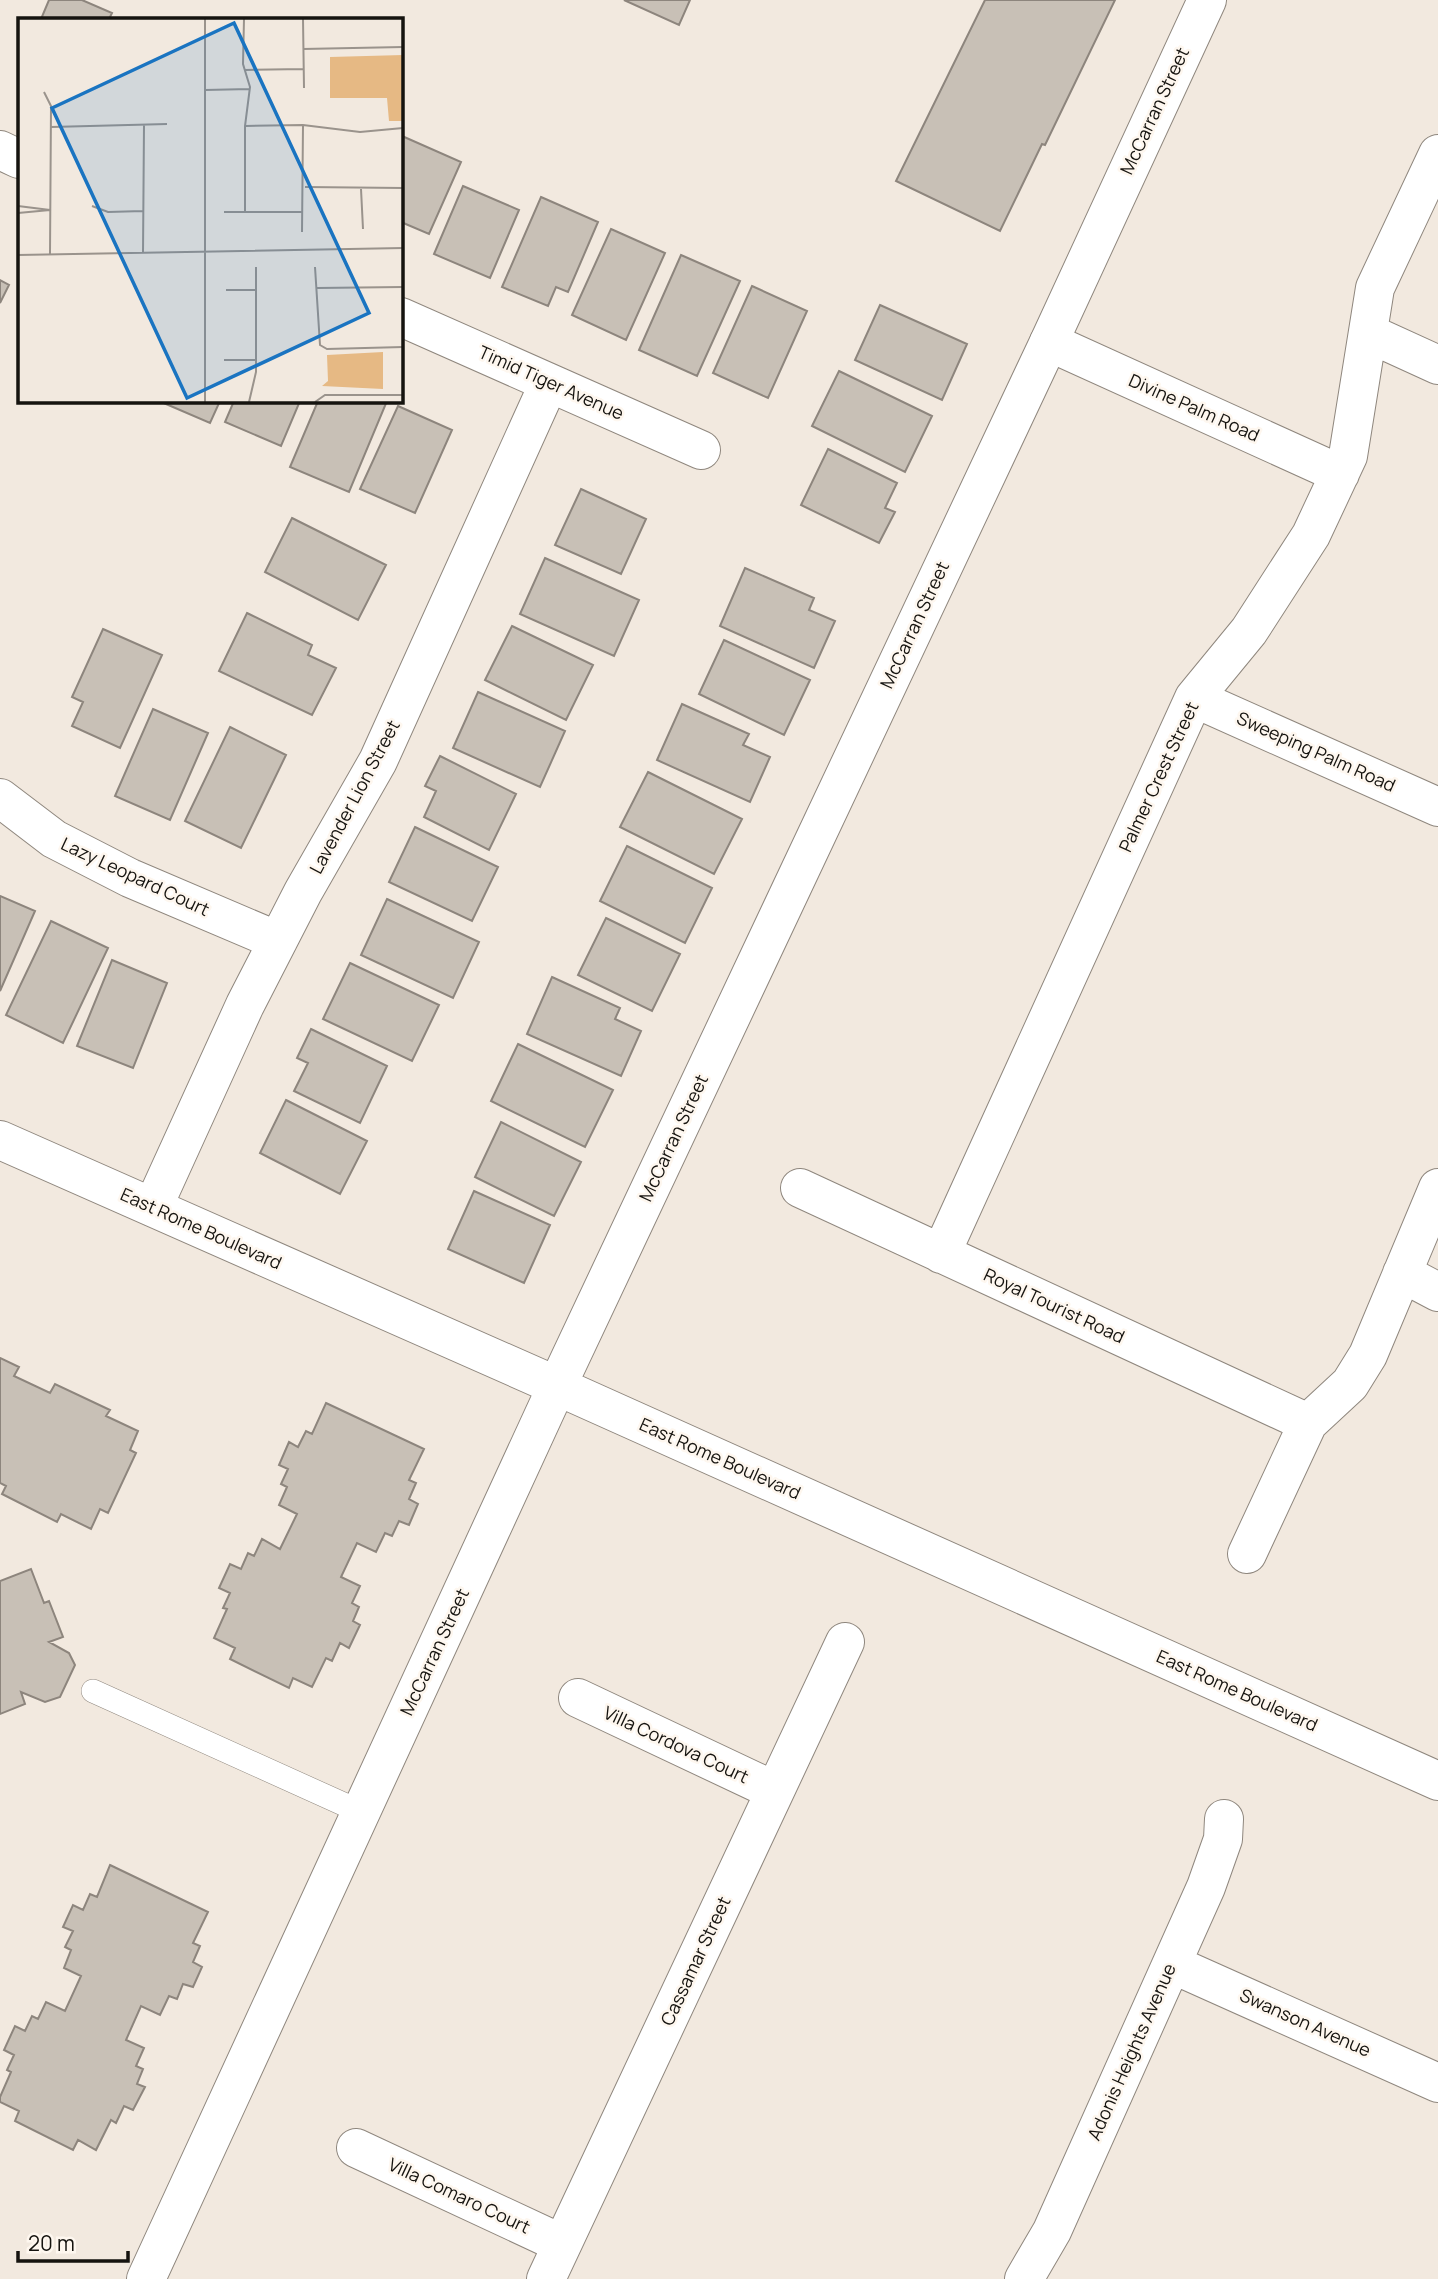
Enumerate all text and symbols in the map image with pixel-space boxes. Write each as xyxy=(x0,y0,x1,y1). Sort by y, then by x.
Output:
inset map xyxy=(18,18,402,402)
street label: McCarran Street xyxy=(1114,43,1194,178)
street label: Timid Tiger Avenue xyxy=(475,339,628,425)
street label: Divine Palm Road xyxy=(1125,368,1263,447)
street label: McCarran Street xyxy=(874,557,954,692)
street label: Palmer Crest Street xyxy=(1113,698,1203,856)
street label: Sweeping Palm Road xyxy=(1233,705,1400,797)
street label: Lavender Lion Street xyxy=(303,715,405,878)
street label: Lazy Leopard Court xyxy=(57,831,213,921)
street label: McCarran Street xyxy=(633,1070,713,1205)
street label: East Rome Boulevard xyxy=(117,1182,286,1274)
street label: Royal Tourist Road xyxy=(980,1262,1129,1348)
street label: East Rome Boulevard xyxy=(636,1412,805,1504)
street label: McCarran Street xyxy=(394,1584,474,1719)
street label: East Rome Boulevard xyxy=(1153,1644,1322,1736)
street label: Villa Cordova Court xyxy=(600,1700,753,1788)
street label: Cassamar Street xyxy=(655,1892,736,2029)
street label: Adonis Heights Avenue xyxy=(1081,1959,1181,2144)
street label: Swanson Avenue xyxy=(1236,1982,1375,2062)
street label: Villa Comaro Court xyxy=(385,2152,534,2239)
scale bar xyxy=(18,2220,128,2264)
text: 20 m xyxy=(28,2229,75,2257)

